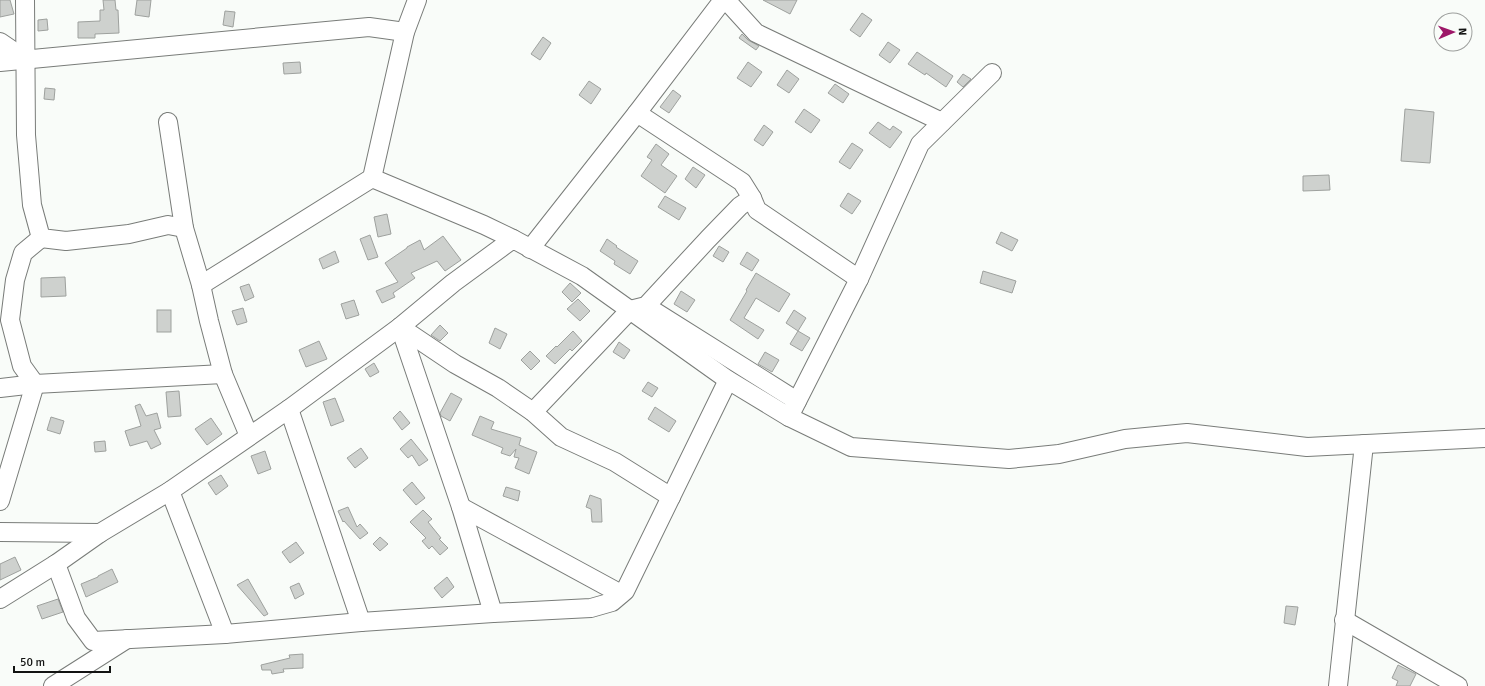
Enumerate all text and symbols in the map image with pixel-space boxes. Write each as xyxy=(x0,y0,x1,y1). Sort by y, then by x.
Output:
north arrow xyxy=(1433,12,1473,52)
text: N xyxy=(1456,28,1469,36)
scale bar xyxy=(14,648,110,674)
text: 50 m xyxy=(20,655,45,670)

